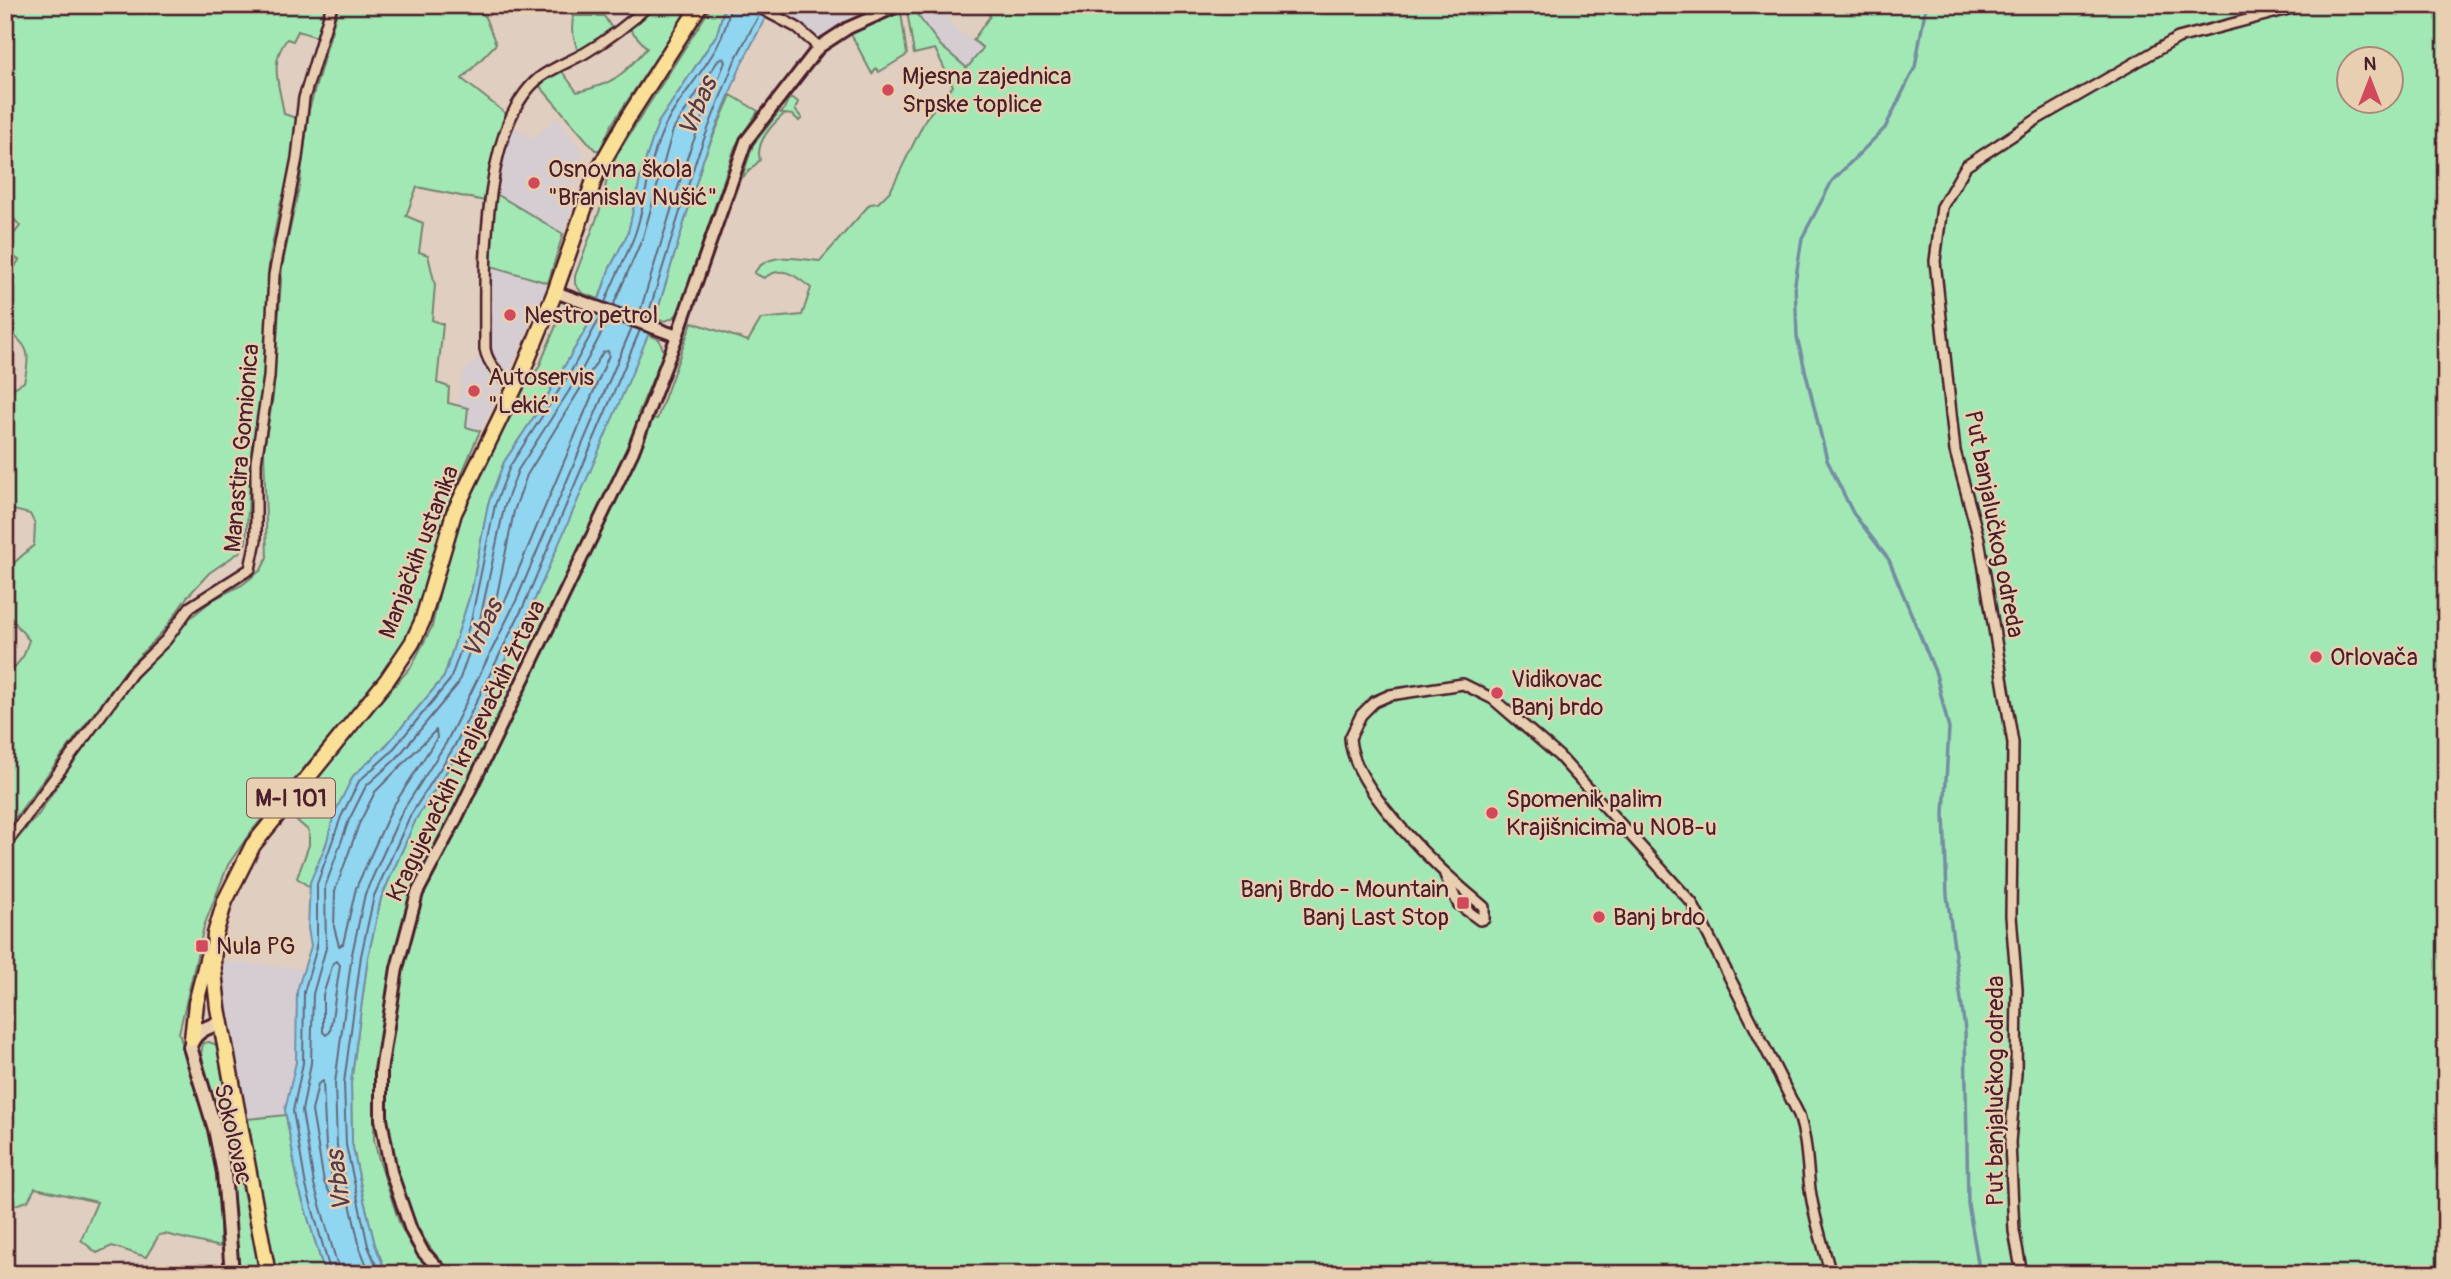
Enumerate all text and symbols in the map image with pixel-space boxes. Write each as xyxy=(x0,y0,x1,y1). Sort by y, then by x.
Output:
north arrow xyxy=(2336,46,2406,116)
text: N xyxy=(2364,52,2377,76)
place label: Mjesna zajednica Srpske toplice xyxy=(902,62,1071,119)
water label: Vrbas xyxy=(671,69,726,141)
marker: Mjesna zajednica Srpske toplice xyxy=(880,82,896,98)
place label: Osnovna škola "Branislav Nušić" xyxy=(548,155,717,212)
marker: Osnovna škola "Branislav Nušić" xyxy=(526,175,542,191)
place label: Nestro petrol xyxy=(524,301,658,330)
marker: Nestro petrol xyxy=(502,307,518,323)
street label: Manastira Gomionica xyxy=(218,342,266,554)
place label: Autoservis "Lekić" xyxy=(488,363,594,420)
marker: Autoservis "Lekić" xyxy=(466,383,482,399)
street label: Put banjalučkog odreda xyxy=(1958,408,2030,640)
street label: Manjačkih ustanika xyxy=(373,461,465,643)
water label: Vrbas xyxy=(456,591,512,664)
street label: Kragujevačkih i kraljevačkih žrtava xyxy=(380,595,552,907)
place label: Orlovača xyxy=(2330,643,2418,672)
marker: Orlovača xyxy=(2308,649,2324,665)
place label: Vidikovac Banj brdo xyxy=(1511,665,1603,722)
marker: Vidikovac Banj brdo xyxy=(1489,685,1505,701)
road number: M-I 101 xyxy=(247,778,335,818)
place label: Spomenik palim Krajišnicima u NOB-u xyxy=(1506,785,1717,842)
marker: Spomenik palim Krajišnicima u NOB-u xyxy=(1484,805,1500,821)
place label: Banj Brdo - Mountain Banj Last Stop xyxy=(1240,875,1449,932)
marker: Banj Brdo - Mountain Banj Last Stop xyxy=(1455,895,1471,911)
place label: Banj brdo xyxy=(1613,903,1705,932)
marker: Banj brdo xyxy=(1591,909,1607,925)
place label: Nula PG xyxy=(216,932,296,961)
marker: Nula PG xyxy=(194,938,210,954)
street label: Put banjalučkog odreda xyxy=(1981,976,2010,1206)
street label: Sokolovac xyxy=(207,1081,259,1187)
water label: Vrbas xyxy=(319,1145,359,1213)

